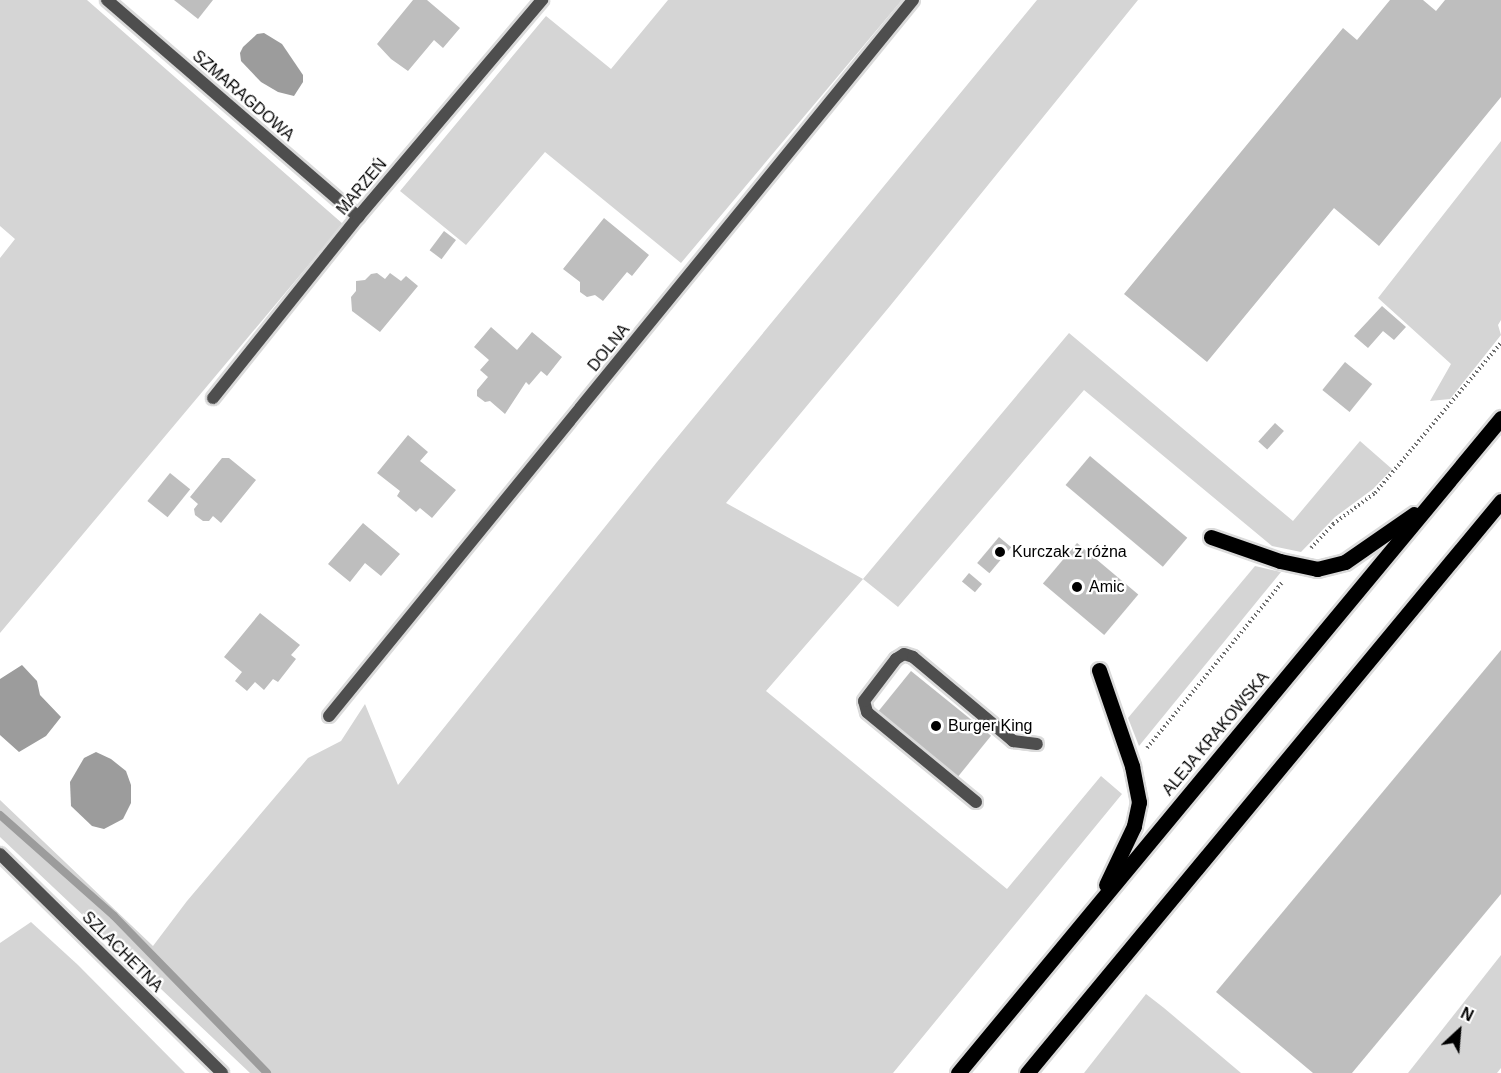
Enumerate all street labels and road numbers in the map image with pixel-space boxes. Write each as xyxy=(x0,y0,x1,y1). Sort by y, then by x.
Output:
street label: SZMARAGDOWA xyxy=(188,47,298,145)
street label: MARZEŃ xyxy=(333,155,391,219)
street label: DOLNA xyxy=(584,321,634,375)
street label: ALEJA KRAKOWSKA xyxy=(1158,668,1274,800)
street label: SZLACHETNA xyxy=(78,908,166,996)

